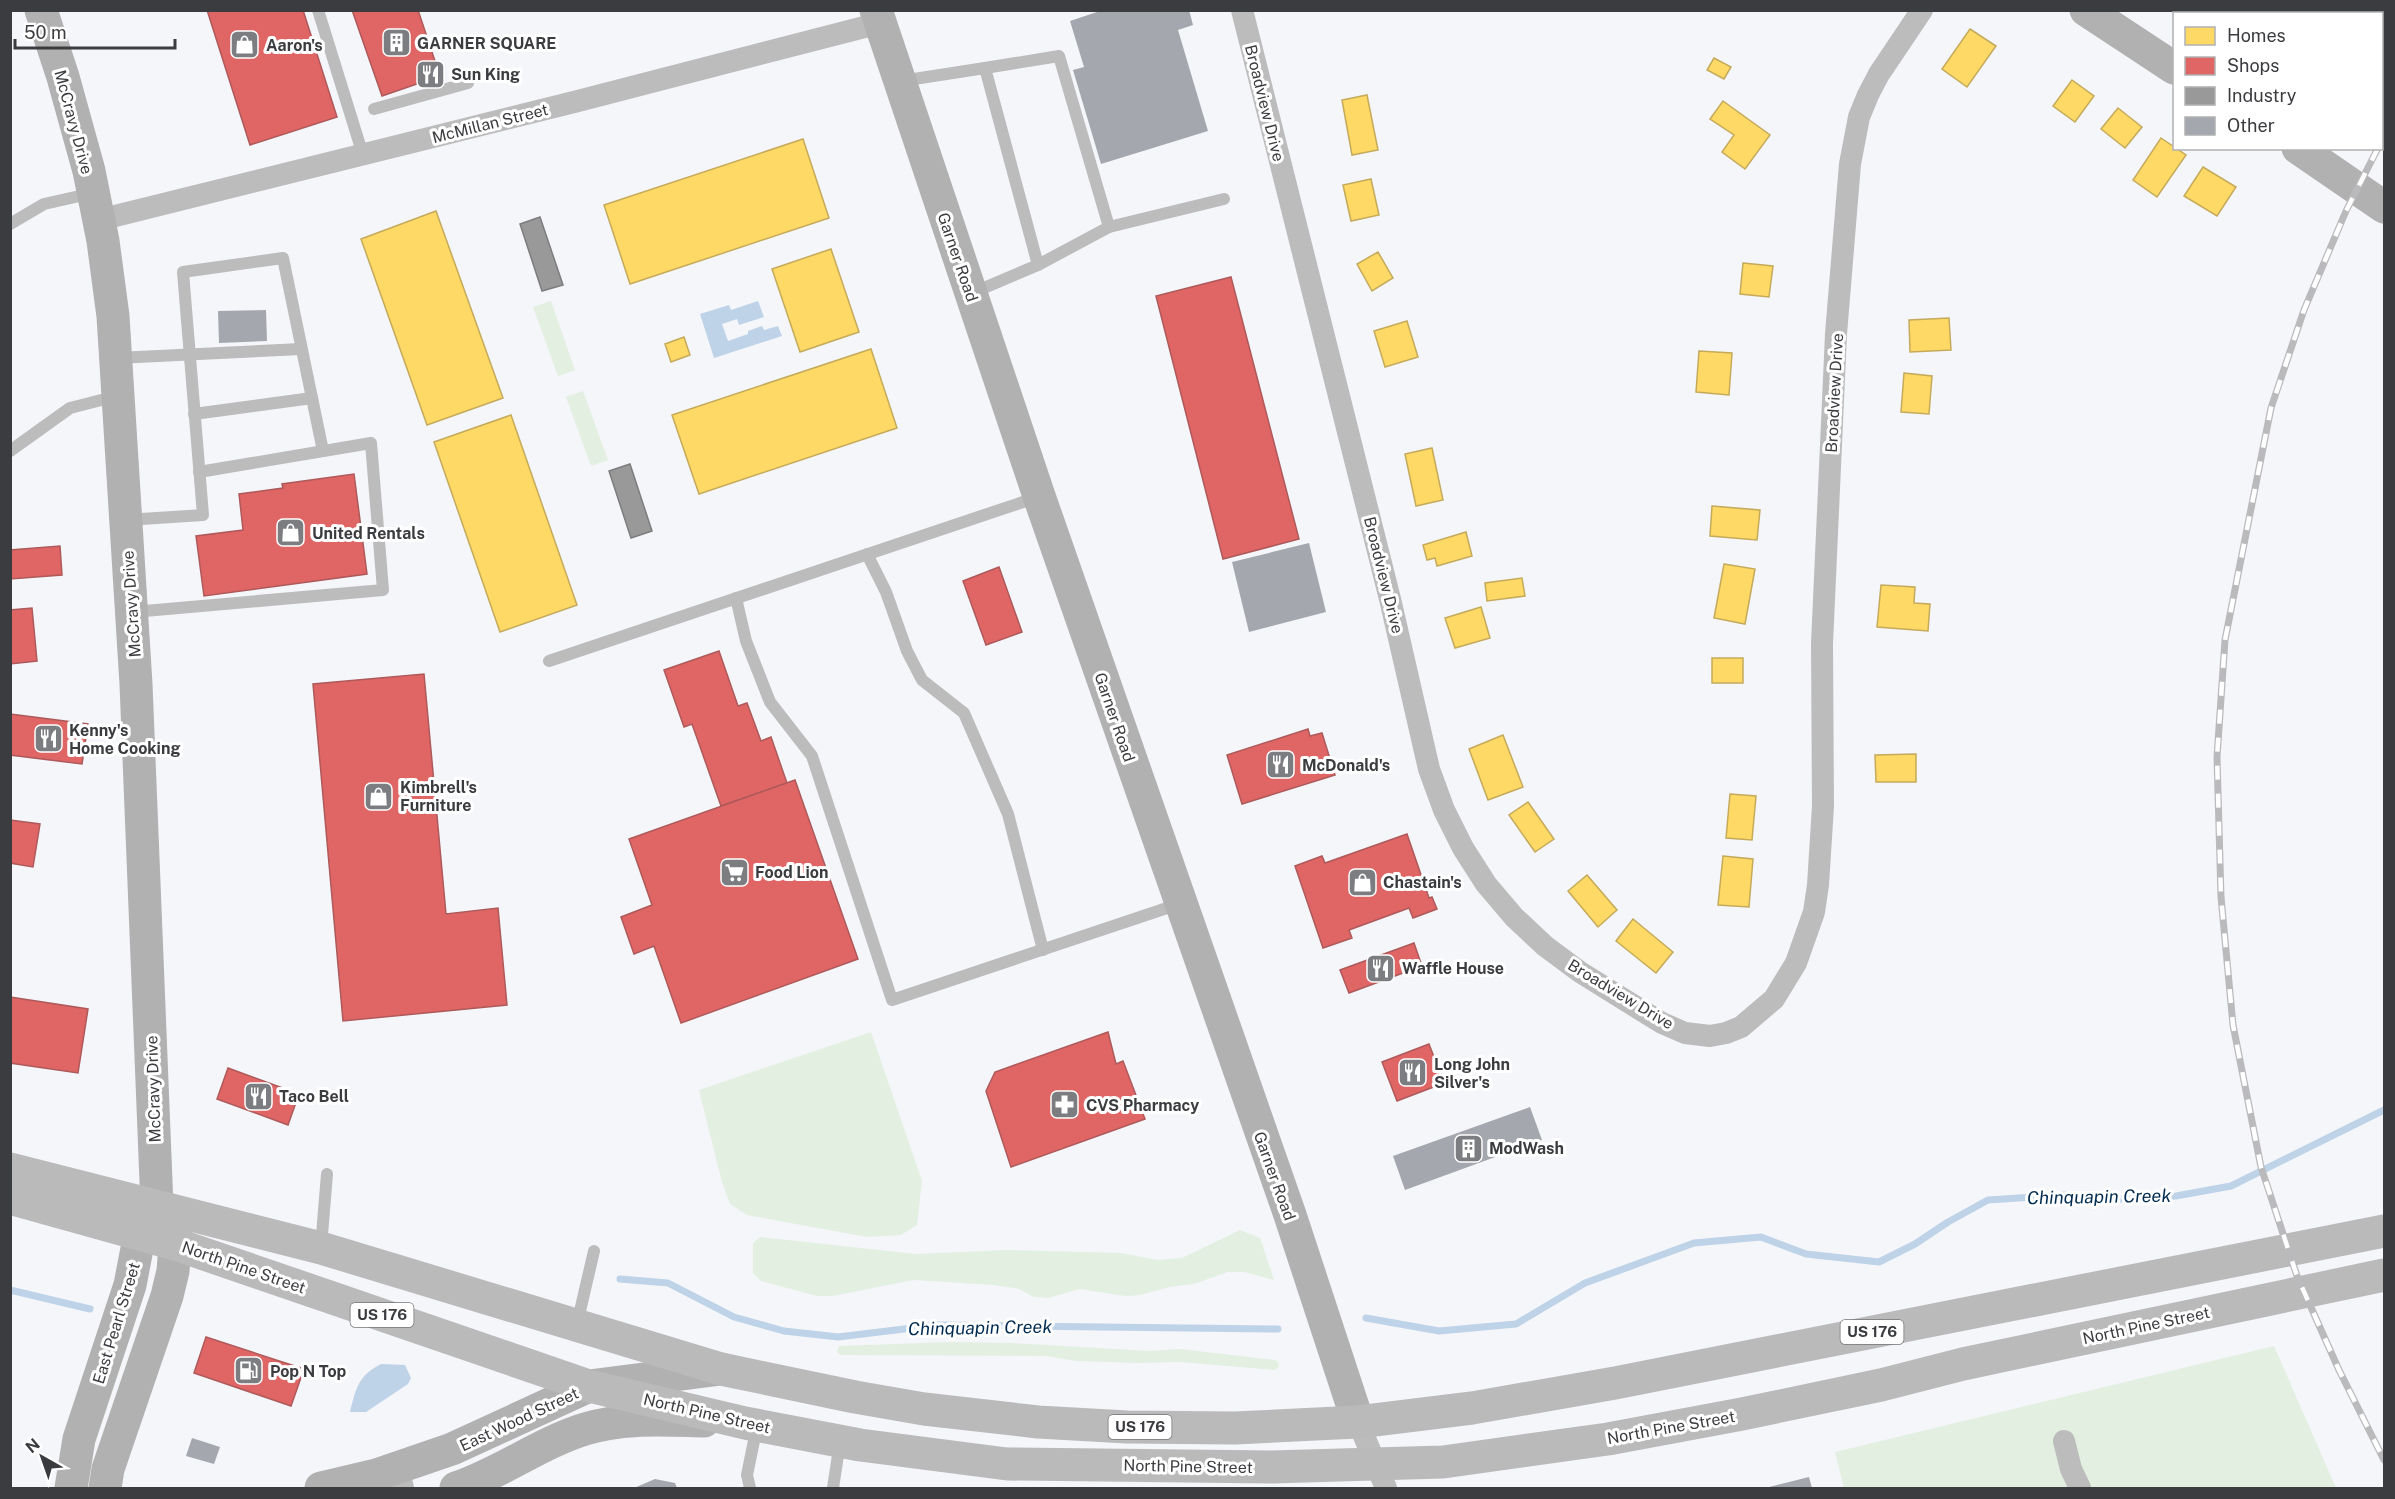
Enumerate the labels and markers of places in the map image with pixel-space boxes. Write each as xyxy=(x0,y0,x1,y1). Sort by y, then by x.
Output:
building icon: GARNER SQUARE xyxy=(380,27,412,59)
shop icon: Aaron's xyxy=(229,29,261,61)
place label: GARNER SQUARE xyxy=(417,34,557,53)
place label: Aaron's xyxy=(266,36,323,55)
restaurant icon: Sun King xyxy=(414,58,446,90)
place label: Sun King xyxy=(451,65,520,84)
shop icon: United Rentals xyxy=(275,517,307,549)
place label: United Rentals xyxy=(312,524,425,543)
place label: Kenny's Home Cooking xyxy=(69,721,181,758)
restaurant icon: Kenny's Home Cooking xyxy=(32,723,64,755)
restaurant icon: McDonald's xyxy=(1265,749,1297,781)
place label: McDonald's xyxy=(1302,756,1390,775)
place label: Kimbrell's Furniture xyxy=(400,778,477,815)
shop icon: Kimbrell's Furniture xyxy=(363,780,395,812)
supermarket icon: Food Lion xyxy=(718,856,750,888)
place label: Food Lion xyxy=(755,863,828,882)
shop icon: Chastain's xyxy=(1346,866,1378,898)
place label: Chastain's xyxy=(1383,873,1462,892)
restaurant icon: Waffle House xyxy=(1365,952,1397,984)
place label: Waffle House xyxy=(1402,959,1504,978)
place label: Long John Silver's xyxy=(1434,1055,1510,1092)
restaurant icon: Long John Silver's xyxy=(1397,1057,1429,1089)
restaurant icon: Taco Bell xyxy=(242,1080,274,1112)
place label: Taco Bell xyxy=(279,1087,349,1106)
pharmacy icon: CVS Pharmacy xyxy=(1049,1089,1081,1121)
place label: CVS Pharmacy xyxy=(1086,1096,1199,1115)
building icon: ModWash xyxy=(1452,1132,1484,1164)
place label: ModWash xyxy=(1489,1139,1564,1158)
fuel station icon: Pop N Top xyxy=(233,1355,265,1387)
place label: Pop N Top xyxy=(270,1362,347,1381)

